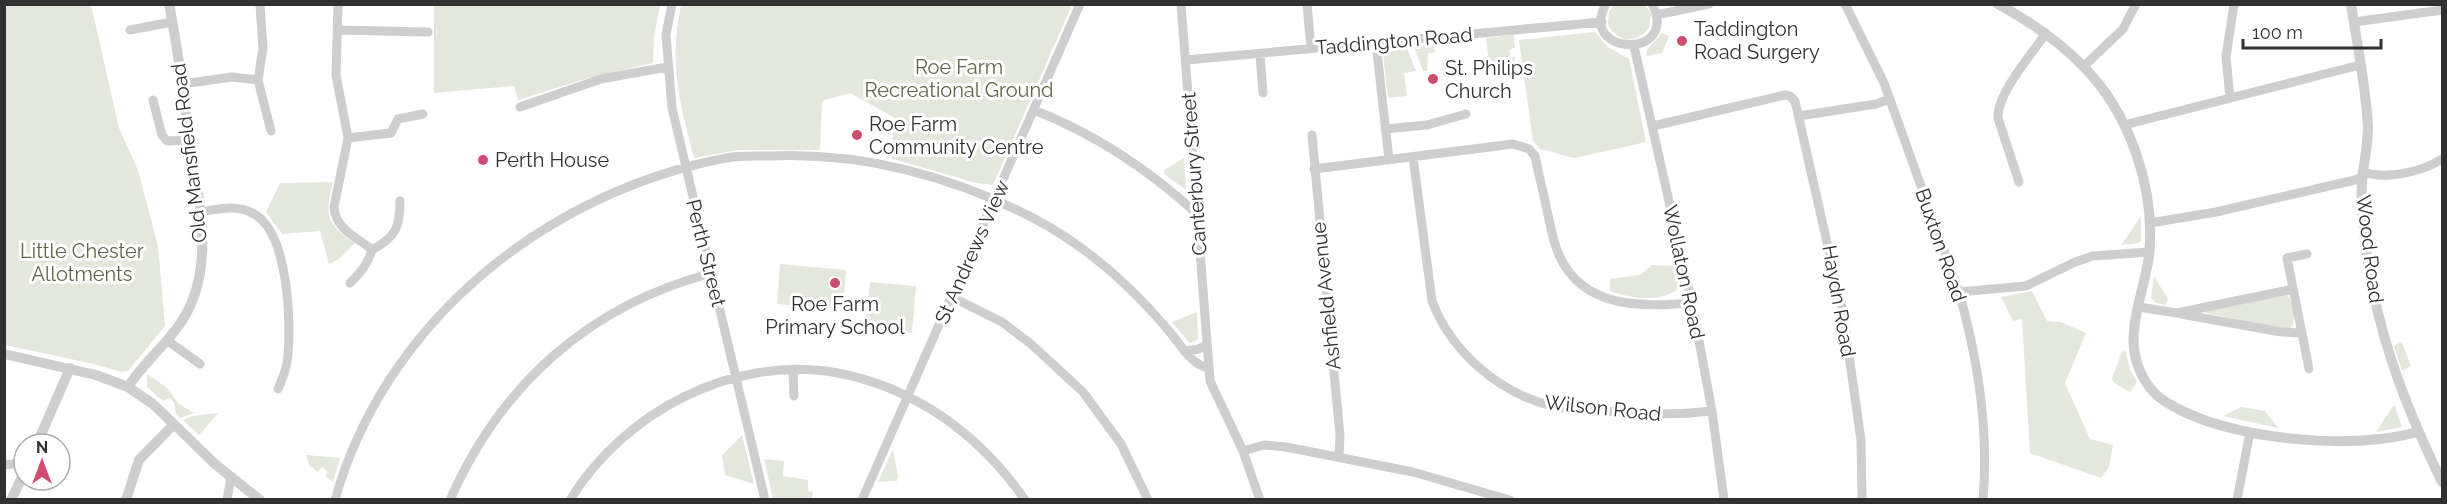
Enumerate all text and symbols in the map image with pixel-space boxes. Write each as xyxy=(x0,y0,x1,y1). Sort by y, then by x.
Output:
scale bar xyxy=(2243,12,2381,50)
place label: Taddington Road Surgery xyxy=(1694,17,1820,64)
street label: Taddington Road xyxy=(1315,22,1473,60)
text: 100 m xyxy=(2252,22,2303,43)
marker: Taddington Road Surgery xyxy=(1675,34,1689,48)
park label: Roe Farm Recreational Ground xyxy=(864,55,1054,102)
place label: St. Philips Church xyxy=(1445,56,1533,103)
street label: Old Mansfield Road xyxy=(166,62,212,244)
marker: St. Philips Church xyxy=(1426,72,1440,86)
street label: Canterbury Street xyxy=(1176,91,1212,256)
place label: Roe Farm Community Centre xyxy=(869,112,1044,159)
marker: Roe Farm Community Centre xyxy=(850,128,864,142)
place label: Perth House xyxy=(495,148,609,172)
marker: Perth House xyxy=(476,153,490,167)
street label: St Andrews View xyxy=(930,176,1014,328)
street label: Buxton Road xyxy=(1910,185,1972,305)
street label: Wood Road xyxy=(2351,193,2389,305)
street label: Perth Street xyxy=(681,197,731,310)
street label: Wollaton Road xyxy=(1658,203,1710,341)
street label: Ashfield Avenue xyxy=(1306,220,1346,371)
park label: Little Chester Allotments xyxy=(20,239,144,286)
street label: Haydn Road xyxy=(1817,243,1861,359)
marker: Roe Farm Primary School xyxy=(828,276,842,290)
place label: Roe Farm Primary School xyxy=(765,292,905,339)
street label: Wilson Road xyxy=(1544,390,1662,426)
north arrow xyxy=(12,432,72,492)
text: N xyxy=(36,438,48,457)

